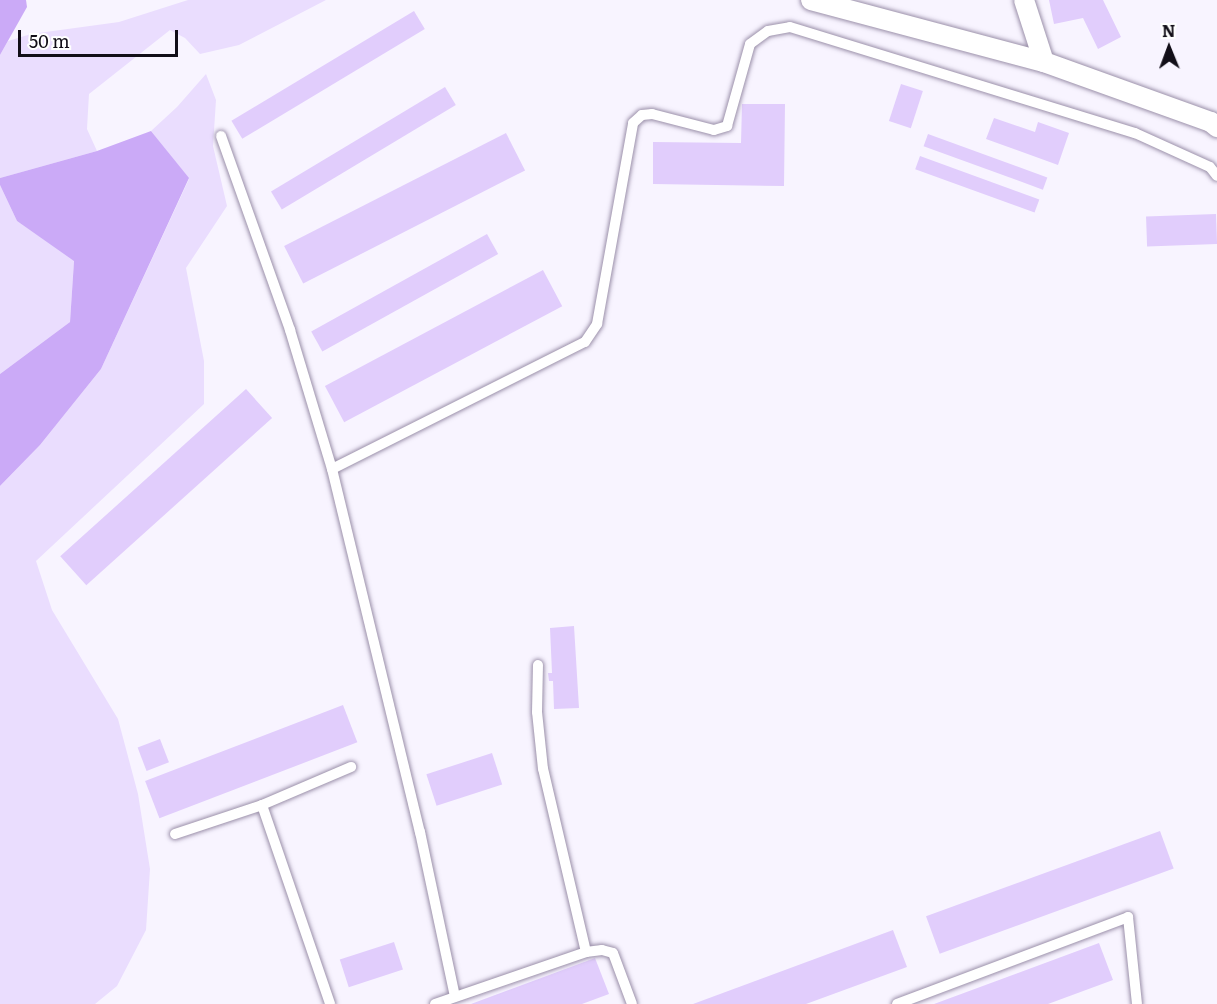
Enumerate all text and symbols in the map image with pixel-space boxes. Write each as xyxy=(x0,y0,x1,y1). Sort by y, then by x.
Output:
scale bar xyxy=(21,18,182,56)
north arrow xyxy=(1139,18,1199,78)
text: N xyxy=(1162,18,1176,42)
text: 50 m xyxy=(29,27,70,54)

